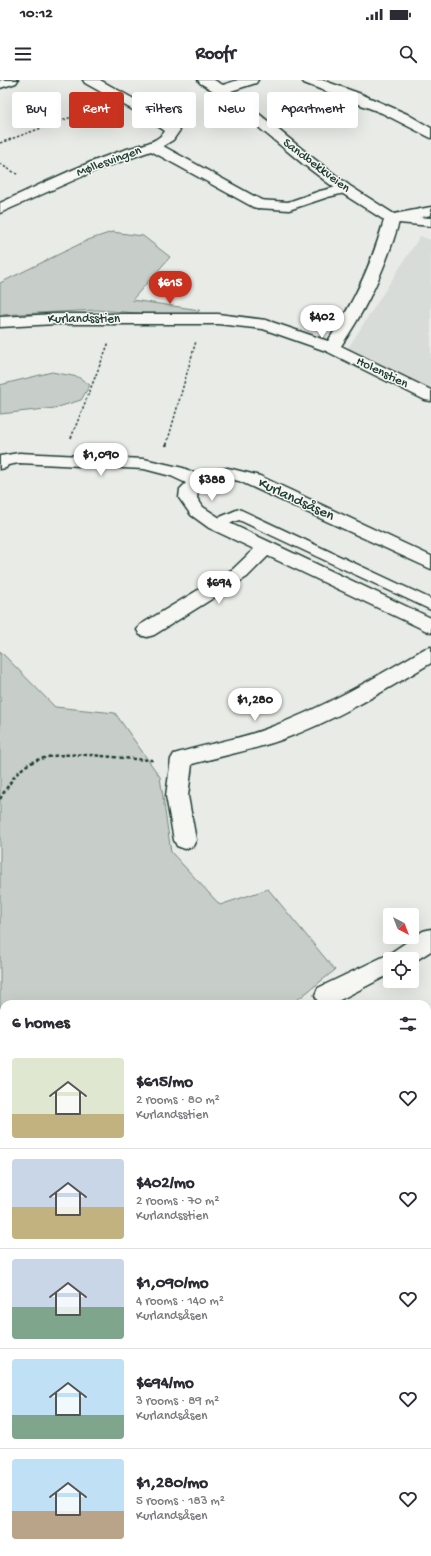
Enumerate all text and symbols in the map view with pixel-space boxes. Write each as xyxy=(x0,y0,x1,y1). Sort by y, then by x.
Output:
text: 10:12 xyxy=(20,5,53,23)
icon: menu xyxy=(12,43,34,65)
icon: search xyxy=(397,43,419,65)
text: Roofr xyxy=(196,44,236,65)
chip: Buy xyxy=(12,92,61,128)
chip: Rent xyxy=(69,92,124,128)
chip: Filters xyxy=(132,92,196,128)
chip: New xyxy=(204,92,259,128)
chip: Apartment xyxy=(267,92,358,128)
street label: Sandbekkveien xyxy=(279,136,353,197)
street label: Møllesvingen xyxy=(74,143,144,181)
pin: $615 xyxy=(146,271,194,305)
text: $615 xyxy=(158,276,182,291)
pin: $402 xyxy=(298,305,346,339)
text: $402 xyxy=(309,310,335,325)
street label: Kurlandsstien xyxy=(48,312,121,327)
street label: Holenstien xyxy=(354,354,411,392)
pin: $1,090 xyxy=(68,443,134,477)
text: $1,090 xyxy=(83,448,119,463)
pin: $388 xyxy=(188,468,236,502)
text: $388 xyxy=(199,473,225,488)
street label: Kurlandsåsen xyxy=(255,474,337,526)
pin: $694 xyxy=(195,571,243,605)
text: $694 xyxy=(206,576,232,591)
pin: $1,280 xyxy=(222,688,288,722)
text: $1,280 xyxy=(237,693,273,708)
north arrow xyxy=(383,908,419,944)
map controls xyxy=(383,908,419,988)
button: locate xyxy=(383,952,419,988)
icon: filters xyxy=(397,1013,419,1035)
text: 6 homes xyxy=(12,1014,70,1034)
text: $615/mo xyxy=(136,1073,193,1093)
icon: home xyxy=(44,1074,92,1122)
icon: heart xyxy=(397,1087,419,1109)
text: 2 rooms · 80 m² xyxy=(136,1093,220,1108)
text: Kurlandsstien xyxy=(136,1108,208,1123)
text: $402/mo xyxy=(136,1174,195,1194)
icon: home xyxy=(44,1175,92,1223)
icon: heart xyxy=(397,1188,419,1210)
text: 2 rooms · 70 m² xyxy=(136,1194,219,1209)
text: Kurlandsstien xyxy=(136,1209,208,1224)
text: $1,090/mo xyxy=(136,1274,209,1294)
icon: home xyxy=(44,1275,92,1323)
icon: heart xyxy=(397,1288,419,1310)
text: 4 rooms · 140 m² xyxy=(136,1294,224,1309)
text: Kurlandsåsen xyxy=(136,1309,207,1324)
text: $694/mo xyxy=(136,1374,194,1394)
icon: home xyxy=(44,1375,92,1423)
icon: heart xyxy=(397,1388,419,1410)
text: 3 rooms · 89 m² xyxy=(136,1394,219,1409)
text: Kurlandsåsen xyxy=(136,1409,207,1424)
text: $1,280/mo xyxy=(136,1474,208,1494)
icon: home xyxy=(44,1475,92,1523)
icon: heart xyxy=(397,1488,419,1510)
text: 5 rooms · 183 m² xyxy=(136,1494,225,1509)
text: Kurlandsåsen xyxy=(136,1509,207,1524)

